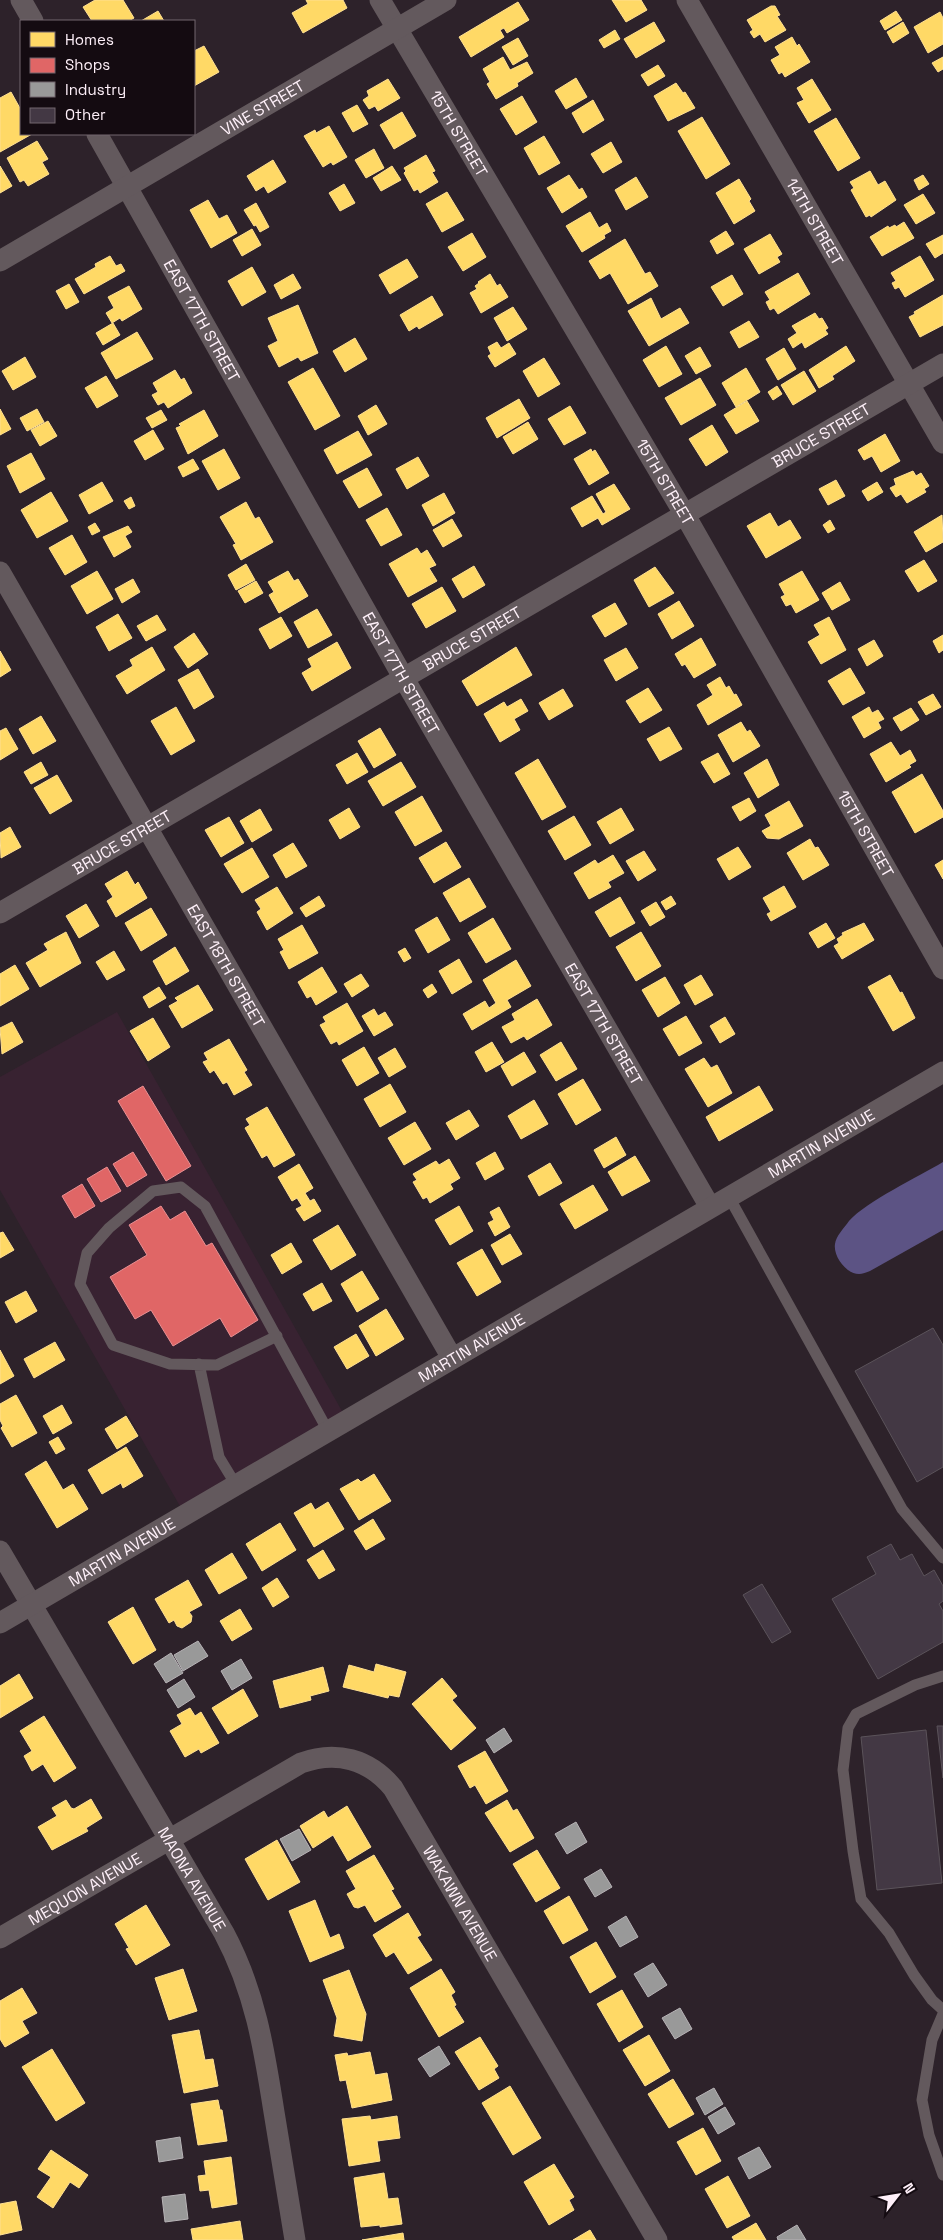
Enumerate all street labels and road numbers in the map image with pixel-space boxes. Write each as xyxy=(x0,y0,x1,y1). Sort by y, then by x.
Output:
street label: VINE STREET xyxy=(217,75,308,140)
street label: 15TH STREET xyxy=(425,86,493,180)
street label: 14TH STREET xyxy=(782,174,848,269)
street label: EAST 17TH STREET xyxy=(159,255,245,386)
street label: BRUCE STREET xyxy=(768,398,874,472)
street label: 15TH STREET xyxy=(632,435,699,529)
street label: BRUCE STREET xyxy=(419,601,525,675)
street label: EAST 17TH STREET xyxy=(358,608,444,738)
street label: 15TH STREET xyxy=(833,786,899,881)
street label: BRUCE STREET xyxy=(69,805,175,879)
street label: EAST 18TH STREET xyxy=(183,900,270,1031)
street label: EAST 17TH STREET xyxy=(560,959,647,1089)
street label: MARTIN AVENUE xyxy=(764,1104,878,1183)
street label: MARTIN AVENUE xyxy=(414,1308,529,1387)
street label: MARTIN AVENUE xyxy=(65,1512,179,1591)
street label: MAONA AVENUE xyxy=(153,1823,231,1935)
street label: WAKAWN AVENUE xyxy=(418,1842,502,1965)
street label: MEQUON AVENUE xyxy=(24,1848,145,1930)

